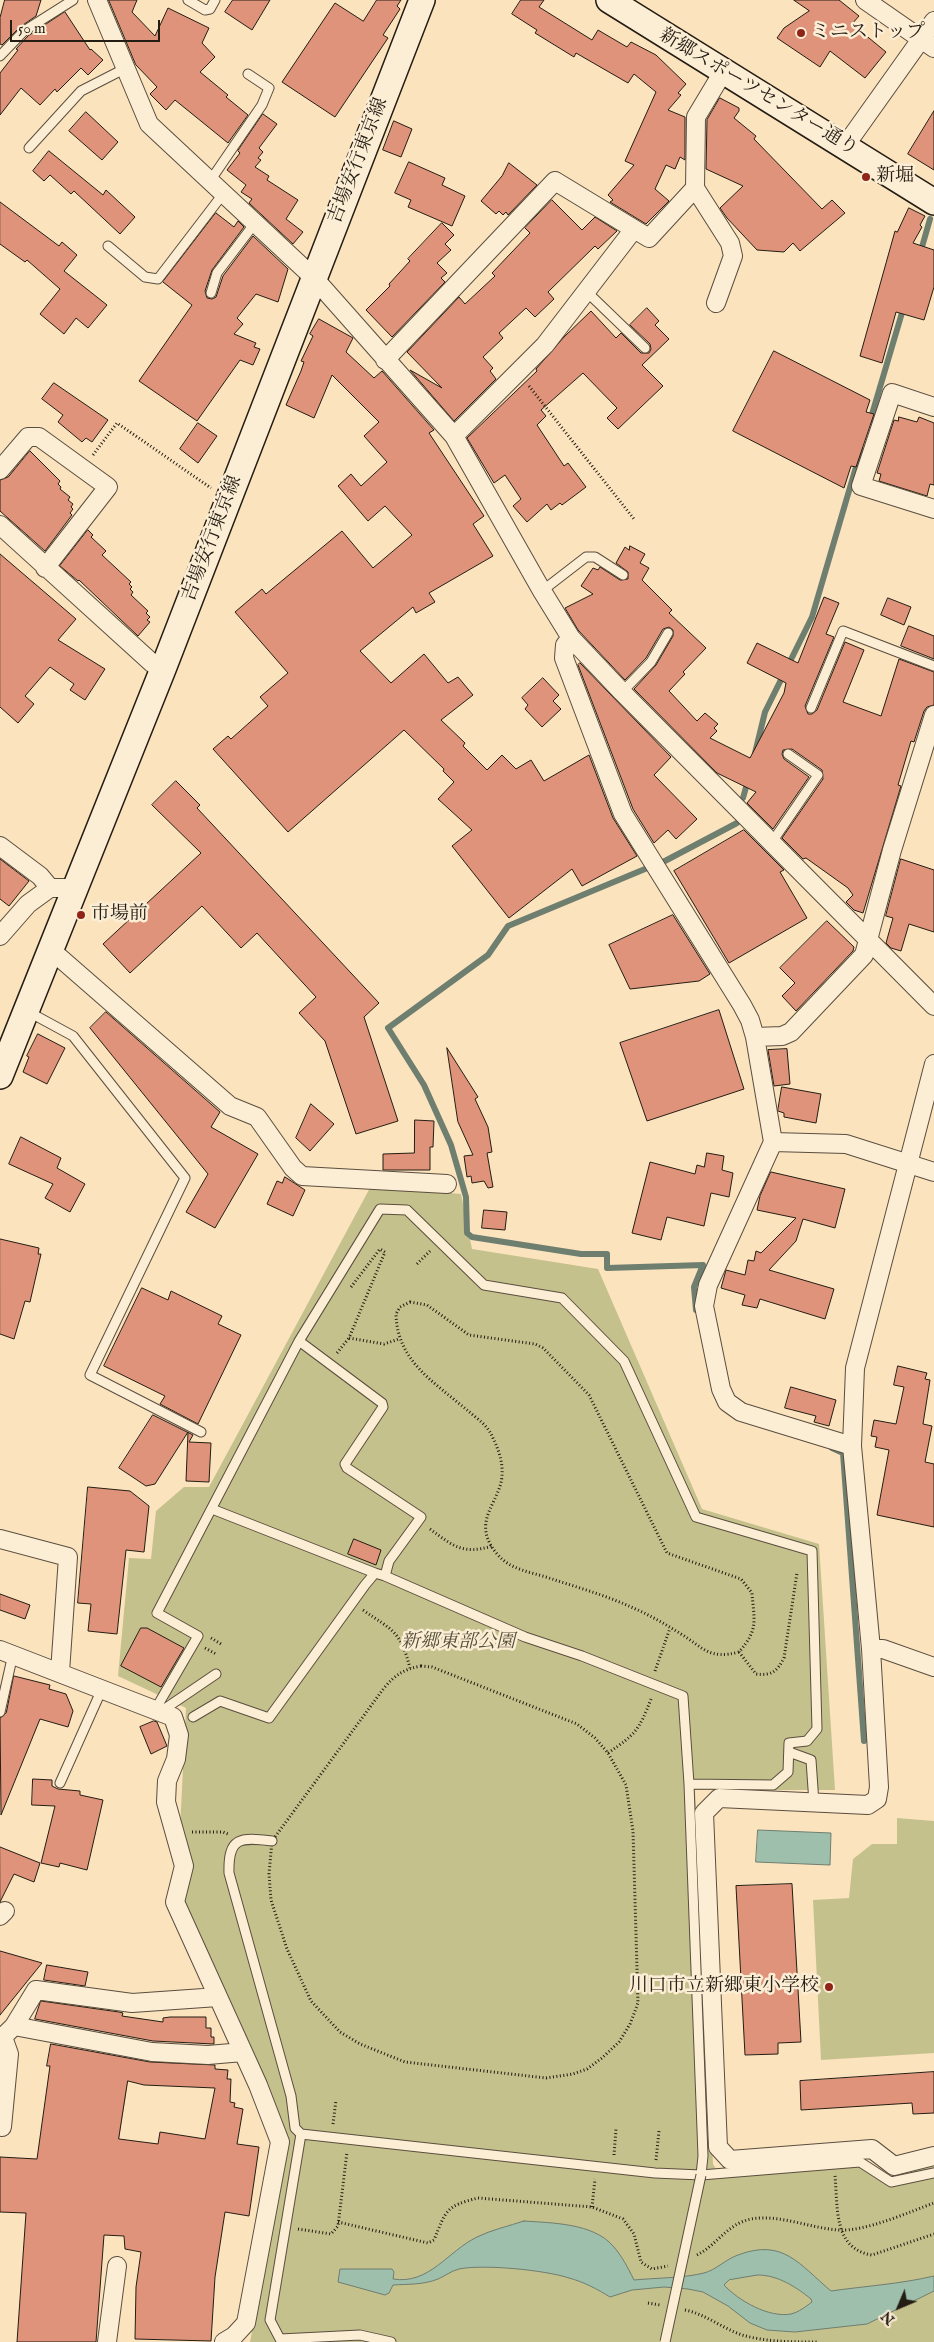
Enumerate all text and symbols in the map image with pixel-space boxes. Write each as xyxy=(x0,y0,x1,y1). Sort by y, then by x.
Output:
scale bar xyxy=(12,10,162,42)
text: 50 m xyxy=(18,19,46,38)
place label: ミニストップ xyxy=(811,22,925,44)
street label: 新郷スポーツセンター通り xyxy=(654,25,862,161)
marker: ミニストップ xyxy=(795,27,807,39)
street label: 吉場安行東京線 xyxy=(325,95,393,227)
place label: 新堀 xyxy=(876,166,914,188)
marker: 新堀 xyxy=(860,171,872,183)
street label: 吉場安行東京線 xyxy=(179,473,247,605)
place label: 市場前 xyxy=(91,904,148,926)
marker: 市場前 xyxy=(75,909,87,921)
park label: 新郷東部公園 xyxy=(401,1632,515,1654)
place label: 川口市立新郷東小学校 xyxy=(629,1976,819,1998)
marker: 川口市立新郷東小学校 xyxy=(823,1981,835,1993)
north arrow xyxy=(874,2282,924,2332)
text: N xyxy=(878,2307,899,2328)

